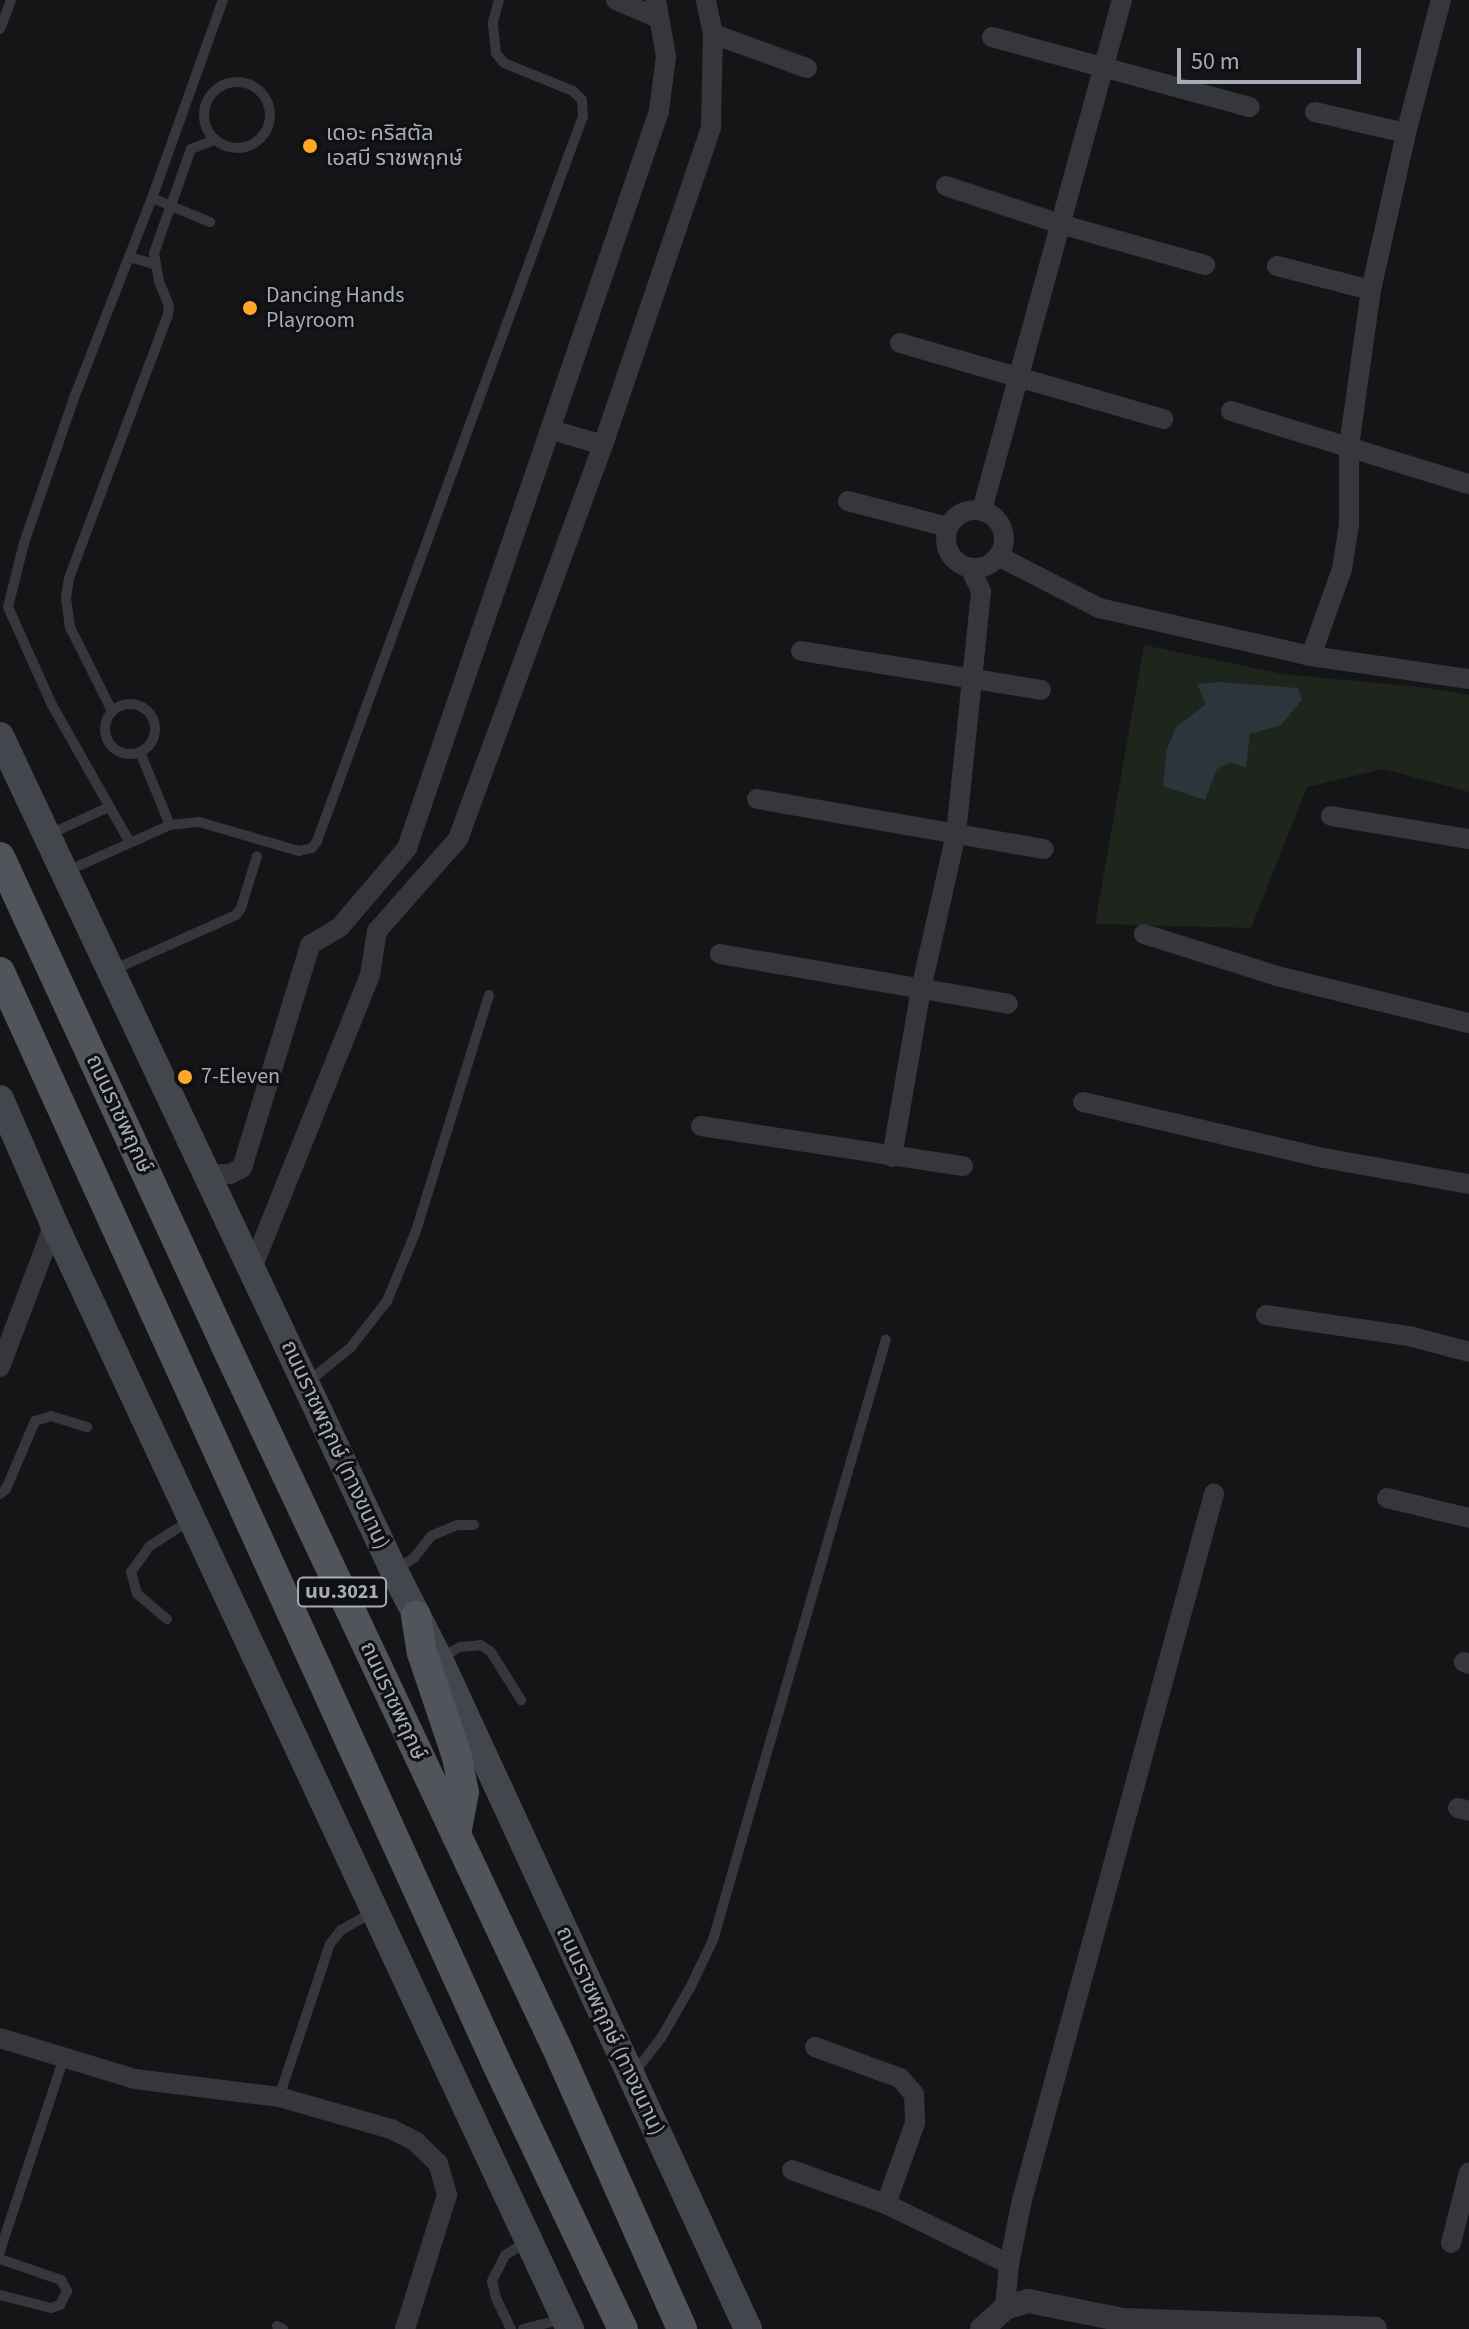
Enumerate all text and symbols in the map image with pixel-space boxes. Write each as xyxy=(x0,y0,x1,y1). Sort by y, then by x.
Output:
scale bar xyxy=(1181,32,1365,82)
text: 50 m xyxy=(1191,44,1240,79)
place label: เดอะ คริสตัล เอสบี ราชพฤกษ์ xyxy=(326,120,463,172)
marker: เดอะ คริสตัล เอสบี ราชพฤกษ์ xyxy=(301,137,319,155)
place label: Dancing Hands Playroom xyxy=(266,282,405,334)
marker: Dancing Hands Playroom xyxy=(241,299,259,317)
street label: ถนนราชพฤกษ์ xyxy=(80,1051,158,1177)
place label: 7-Eleven xyxy=(201,1064,280,1090)
marker: 7-Eleven xyxy=(176,1068,194,1086)
street label: ถนนราชพฤกษ์ (ทางขนาน) xyxy=(275,1336,395,1554)
road number: นบ.3021 xyxy=(296,1576,388,1608)
street label: ถนนราชพฤกษ์ xyxy=(354,1638,432,1764)
street label: ถนนราชพฤกษ์ (ทางขนาน) xyxy=(550,1922,670,2140)

